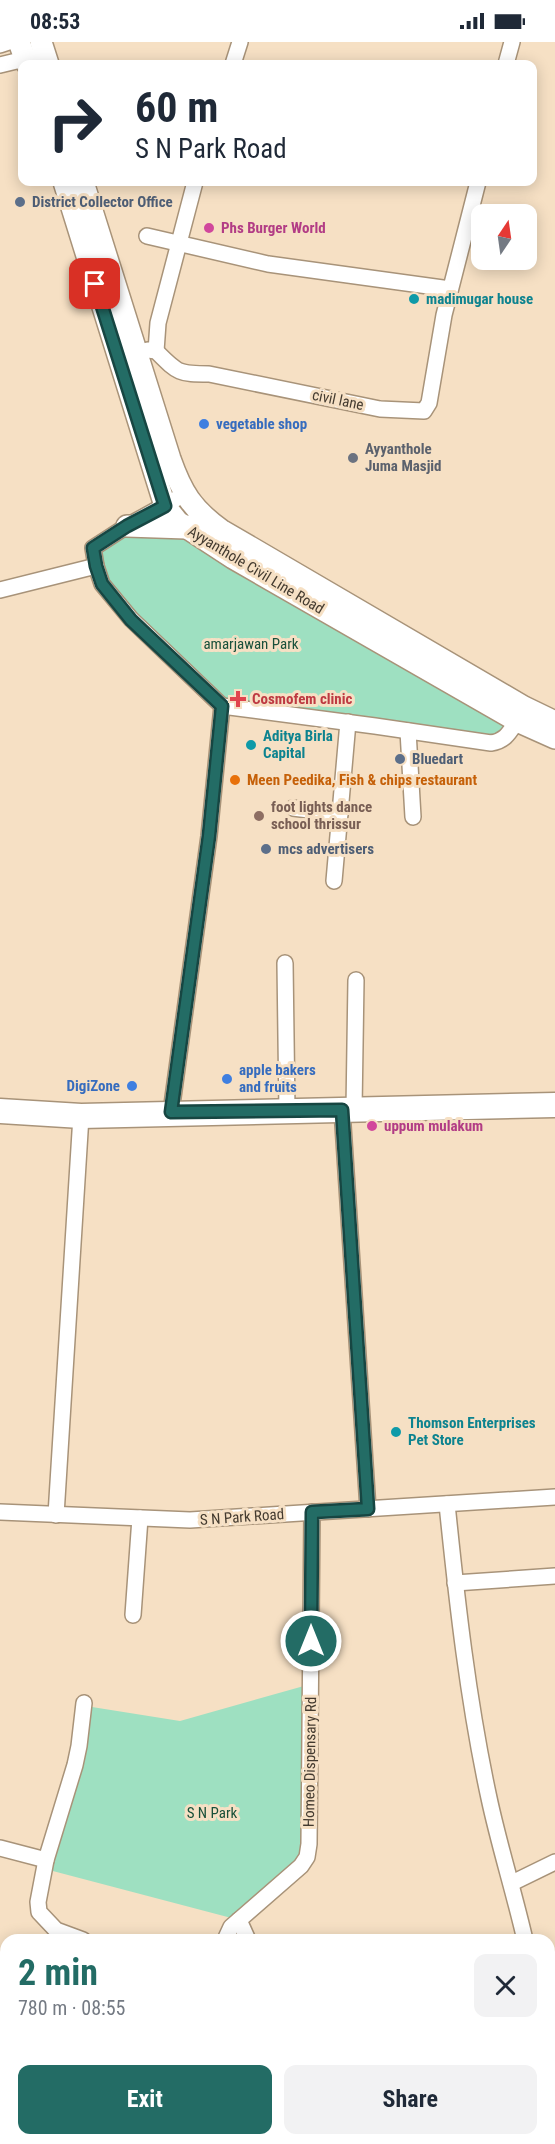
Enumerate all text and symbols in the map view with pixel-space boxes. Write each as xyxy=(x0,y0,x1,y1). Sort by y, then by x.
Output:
text: 08:53 xyxy=(30,9,81,34)
text: 60 m xyxy=(135,83,218,132)
icon: right xyxy=(36,84,114,162)
text: S N Park Road xyxy=(135,133,287,165)
place label: District Collector Office xyxy=(32,193,173,211)
marker: District Collector Office xyxy=(13,195,27,209)
north arrow xyxy=(471,204,537,270)
map controls xyxy=(471,204,537,270)
place label: Phs Burger World xyxy=(221,219,326,237)
marker: Phs Burger World xyxy=(202,221,216,235)
pin xyxy=(69,258,120,309)
icon: arrive xyxy=(78,267,111,300)
place label: madimugar house xyxy=(426,290,533,308)
marker: madimugar house xyxy=(407,292,421,306)
street label: civil lane xyxy=(311,386,365,414)
place label: vegetable shop xyxy=(216,415,307,433)
marker: vegetable shop xyxy=(197,417,211,431)
place label: Ayyanthole Juma Masjid xyxy=(365,440,442,475)
marker: Ayyanthole Juma Masjid xyxy=(346,451,360,465)
street label: Ayyanthole Civil Line Road xyxy=(185,522,327,618)
park label: amarjawan Park xyxy=(203,635,299,653)
marker: Cosmofem clinic xyxy=(229,690,247,708)
place label: Cosmofem clinic xyxy=(252,690,353,708)
place label: Aditya Birla Capital xyxy=(263,727,333,762)
marker: Aditya Birla Capital xyxy=(244,738,258,752)
place label: Bluedart xyxy=(412,750,464,768)
marker: Bluedart xyxy=(393,752,407,766)
place label: Meen Peedika, Fish & chips restaurant xyxy=(247,771,477,789)
marker: Meen Peedika, Fish & chips restaurant xyxy=(228,773,242,787)
place label: foot lights dance school thrissur xyxy=(271,798,372,833)
marker: foot lights dance school thrissur xyxy=(252,809,266,823)
place label: mcs advertisers xyxy=(278,840,374,858)
marker: mcs advertisers xyxy=(259,842,273,856)
place label: apple bakers and fruits xyxy=(239,1061,316,1096)
marker: apple bakers and fruits xyxy=(220,1072,234,1086)
place label: DigiZone xyxy=(67,1077,120,1095)
marker: DigiZone xyxy=(125,1079,139,1093)
place label: uppum mulakum xyxy=(384,1117,483,1135)
marker: uppum mulakum xyxy=(365,1119,379,1133)
place label: Thomson Enterprises Pet Store xyxy=(408,1414,536,1449)
marker: Thomson Enterprises Pet Store xyxy=(389,1425,403,1439)
street label: S N Park Road xyxy=(199,1505,285,1529)
position arrow xyxy=(279,1609,343,1673)
street label: Homeo Dispensary Rd xyxy=(300,1697,320,1827)
park label: S N Park xyxy=(187,1804,238,1822)
text: 2 min xyxy=(18,1952,98,1994)
button: close xyxy=(474,1954,537,2017)
text: 780 m · 08:55 xyxy=(18,1996,125,2020)
button: Exit xyxy=(18,2065,272,2134)
button: Share xyxy=(284,2065,537,2134)

